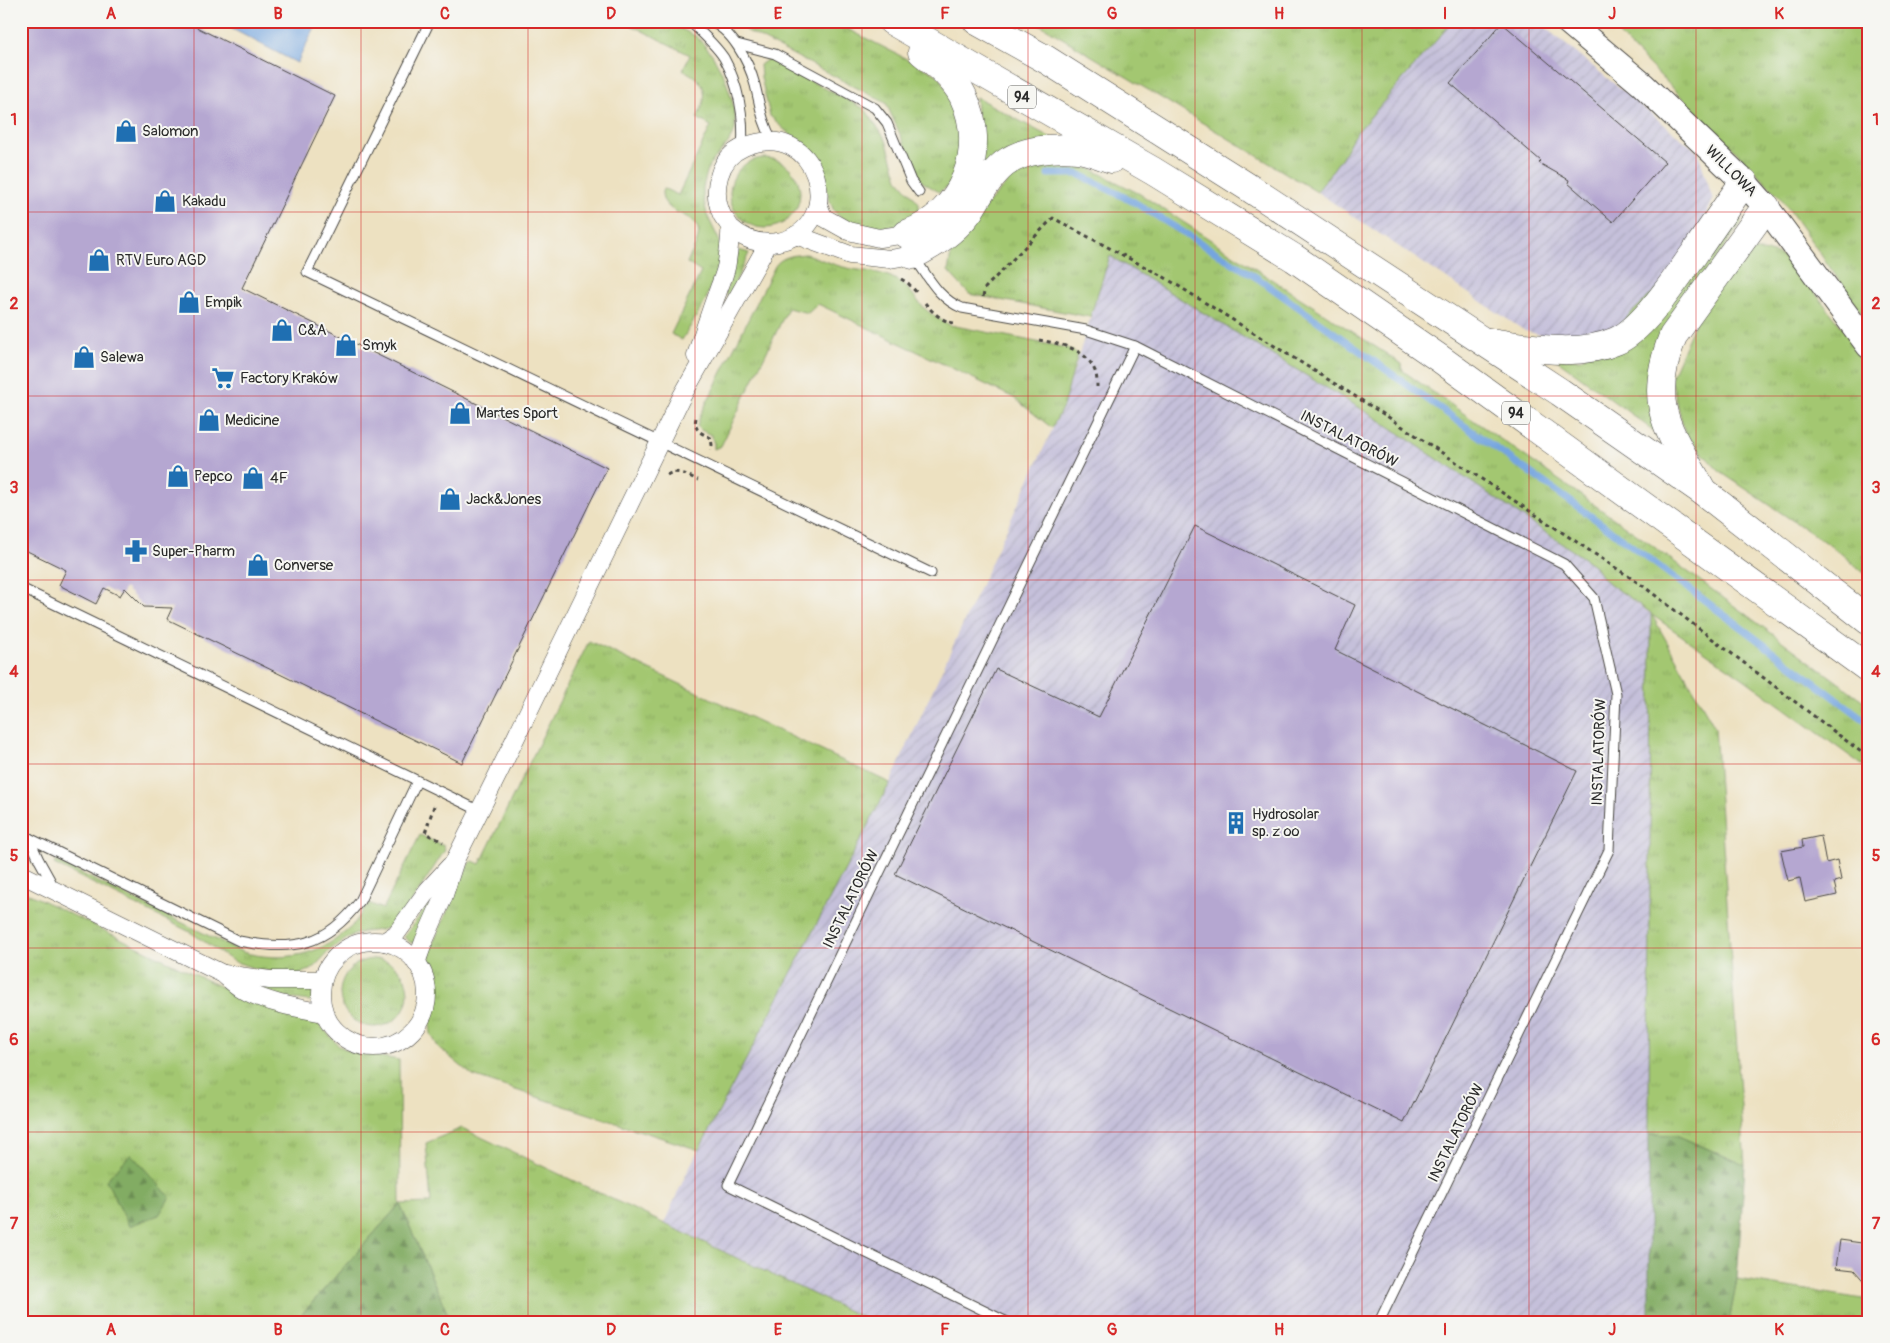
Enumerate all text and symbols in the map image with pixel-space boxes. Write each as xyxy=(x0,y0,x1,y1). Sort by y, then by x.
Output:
text: A xyxy=(106,4,117,24)
text: B xyxy=(273,4,283,24)
text: C xyxy=(440,4,450,24)
text: D xyxy=(606,4,616,24)
text: E xyxy=(774,4,783,24)
text: F xyxy=(940,4,950,24)
text: G xyxy=(1107,4,1118,24)
text: H xyxy=(1274,4,1284,24)
text: I xyxy=(1443,4,1447,24)
text: J xyxy=(1608,4,1616,24)
text: K xyxy=(1774,4,1784,24)
road number: 94 xyxy=(1008,85,1036,108)
text: 1 xyxy=(11,110,17,130)
text: 1 xyxy=(1873,110,1879,130)
shop icon: Salomon xyxy=(113,118,139,144)
place label: Salomon xyxy=(142,122,199,141)
street label: WILLOWA xyxy=(1701,141,1761,201)
shop icon: Kakadu xyxy=(152,188,178,214)
place label: Kakadu xyxy=(182,192,226,211)
shop icon: RTV Euro AGD xyxy=(86,247,112,273)
place label: RTV Euro AGD xyxy=(116,251,206,270)
shop icon: Empik xyxy=(176,289,202,315)
place label: Empik xyxy=(205,293,243,312)
text: 2 xyxy=(10,294,19,314)
text: 2 xyxy=(1872,294,1881,314)
shop icon: C&A xyxy=(269,317,295,343)
place label: C&A xyxy=(298,321,327,340)
shop icon: Smyk xyxy=(333,332,359,358)
place label: Smyk xyxy=(362,336,397,355)
shop icon: Salewa xyxy=(71,344,97,370)
place label: Salewa xyxy=(100,348,144,367)
supermarket icon: Factory Kraków xyxy=(210,365,236,391)
place label: Factory Kraków xyxy=(240,369,338,388)
shop icon: Martes Sport xyxy=(447,400,473,426)
road number: 94 xyxy=(1502,402,1530,424)
place label: Martes Sport xyxy=(476,404,559,423)
street label: INSTALATORÓW xyxy=(1297,406,1401,472)
shop icon: Medicine xyxy=(196,407,222,433)
place label: Medicine xyxy=(225,411,280,430)
shop icon: Pepco xyxy=(165,463,191,489)
shop icon: 4F xyxy=(240,465,266,491)
place label: Pepco xyxy=(194,467,232,486)
place label: 4F xyxy=(270,469,288,488)
text: 3 xyxy=(10,478,19,498)
text: 3 xyxy=(1872,478,1881,498)
shop icon: Jack&Jones xyxy=(437,486,463,512)
place label: Jack&Jones xyxy=(466,490,541,509)
pharmacy icon: Super-Pharm xyxy=(123,538,149,564)
place label: Super-Pharm xyxy=(152,542,235,561)
shop icon: Converse xyxy=(245,552,271,578)
place label: Converse xyxy=(274,556,334,575)
text: 4 xyxy=(9,662,19,682)
text: 4 xyxy=(1871,662,1881,682)
street label: INSTALATORÓW xyxy=(1588,698,1610,806)
place label: Hydrosolar sp. z oo xyxy=(1252,805,1320,841)
building icon: Hydrosolar sp. z oo xyxy=(1223,810,1249,836)
text: 5 xyxy=(10,846,19,866)
street label: INSTALATORÓW xyxy=(819,846,883,951)
text: 5 xyxy=(1872,846,1881,866)
text: 6 xyxy=(9,1030,19,1050)
text: 6 xyxy=(1871,1030,1881,1050)
street label: INSTALATORÓW xyxy=(1424,1080,1488,1185)
text: 7 xyxy=(10,1214,19,1234)
text: 7 xyxy=(1872,1214,1881,1234)
text: A xyxy=(106,1320,117,1340)
text: B xyxy=(273,1320,283,1340)
text: C xyxy=(440,1320,450,1340)
text: D xyxy=(606,1320,616,1340)
text: E xyxy=(774,1320,783,1340)
text: F xyxy=(940,1320,950,1340)
text: G xyxy=(1107,1320,1118,1340)
text: H xyxy=(1274,1320,1284,1340)
text: I xyxy=(1443,1320,1447,1340)
text: J xyxy=(1608,1320,1616,1340)
text: K xyxy=(1774,1320,1784,1340)

